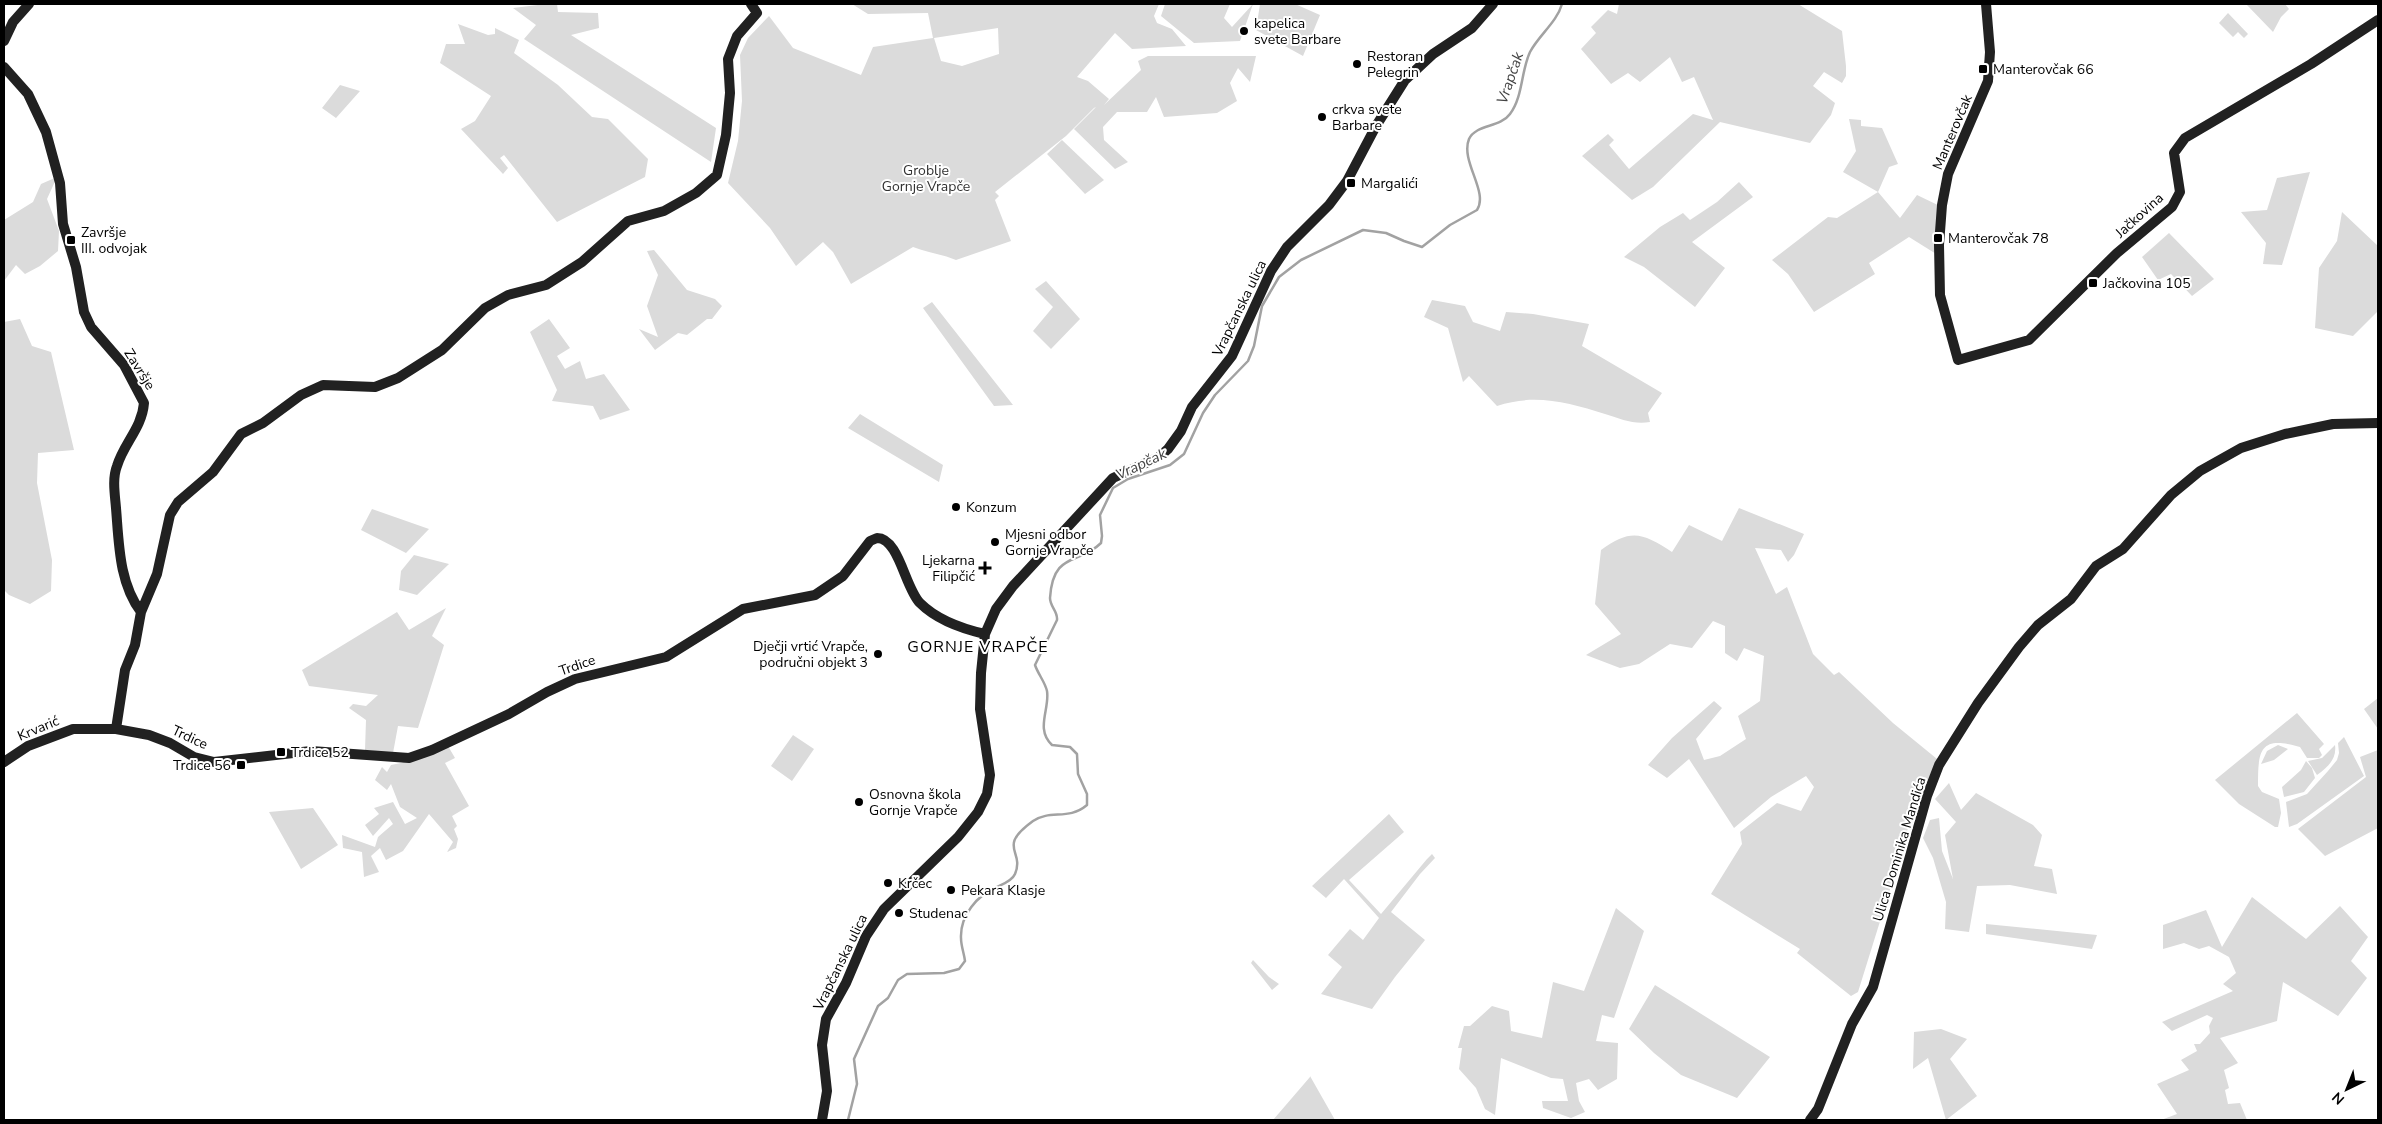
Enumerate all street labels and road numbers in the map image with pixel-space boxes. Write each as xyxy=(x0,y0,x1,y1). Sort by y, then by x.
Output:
street label: Manterovčak xyxy=(1928,91,1977,173)
street label: Jačkovina xyxy=(2110,189,2168,243)
street label: Vrapčanska ulica xyxy=(1207,257,1271,360)
street label: Završje xyxy=(120,345,160,393)
street label: Trdice xyxy=(556,650,598,681)
street label: Krvarić xyxy=(14,711,62,746)
street label: Trdice xyxy=(169,721,211,754)
street label: Ulica Dominika Mandića xyxy=(1868,775,1931,924)
street label: Vrapčanska ulica xyxy=(808,911,872,1014)

